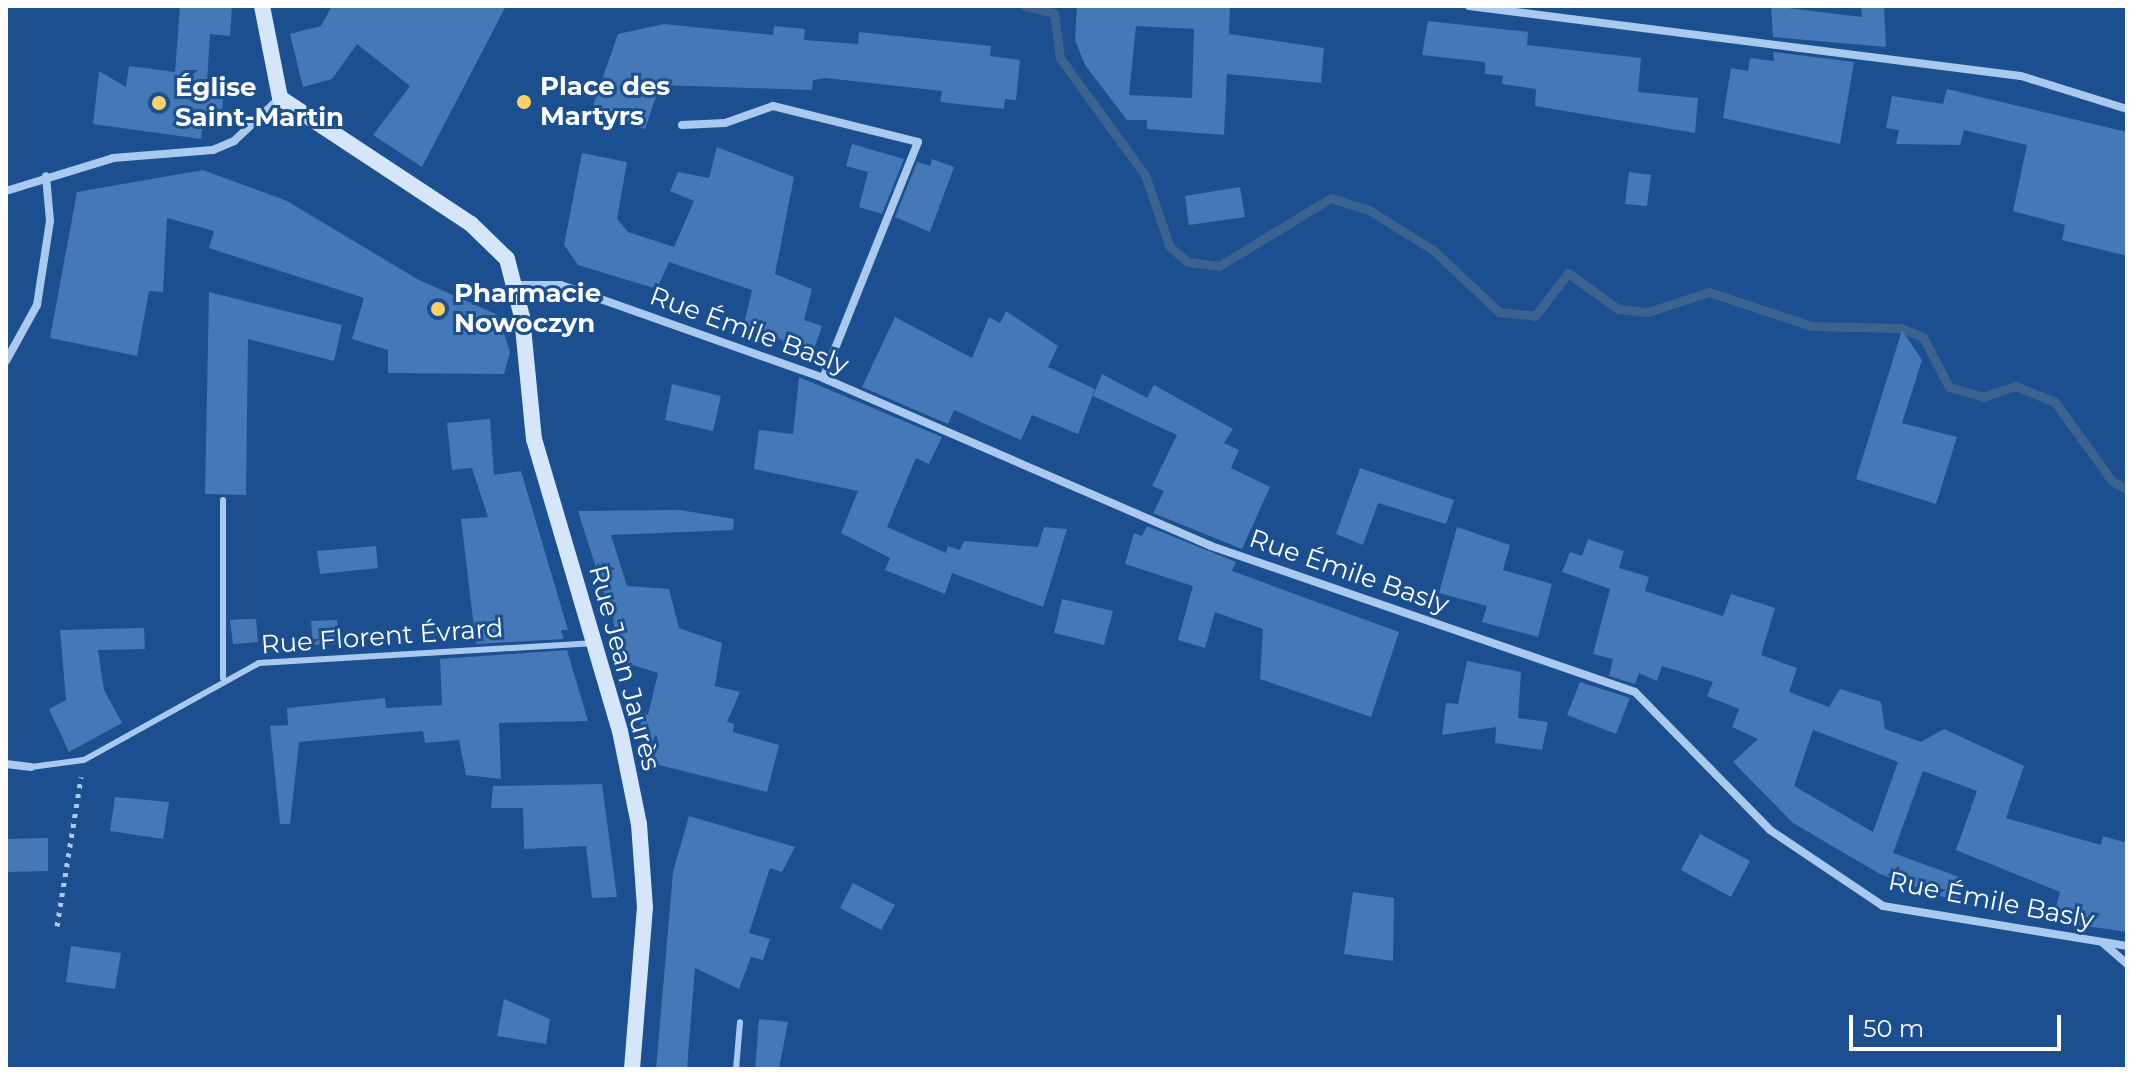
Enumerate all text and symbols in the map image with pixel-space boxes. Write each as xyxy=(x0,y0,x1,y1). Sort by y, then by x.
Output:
place label: Place des Martyrs xyxy=(540,71,670,132)
place label: Église Saint-Martin xyxy=(175,72,344,134)
marker: Place des Martyrs xyxy=(515,93,533,111)
marker: Église Saint-Martin xyxy=(150,94,168,112)
place label: Pharmacie Nowoczyn xyxy=(454,278,601,340)
street label: Rue Émile Basly xyxy=(646,281,852,381)
marker: Pharmacie Nowoczyn xyxy=(429,300,447,318)
street label: Rue Émile Basly xyxy=(1245,523,1453,621)
street label: Rue Jean Jaurès xyxy=(582,562,666,774)
street label: Rue Florent Évrard xyxy=(260,613,504,661)
street label: Rue Émile Basly xyxy=(1886,866,2096,936)
scale bar xyxy=(1853,999,2065,1049)
text: 50 m xyxy=(1863,1014,1924,1043)

